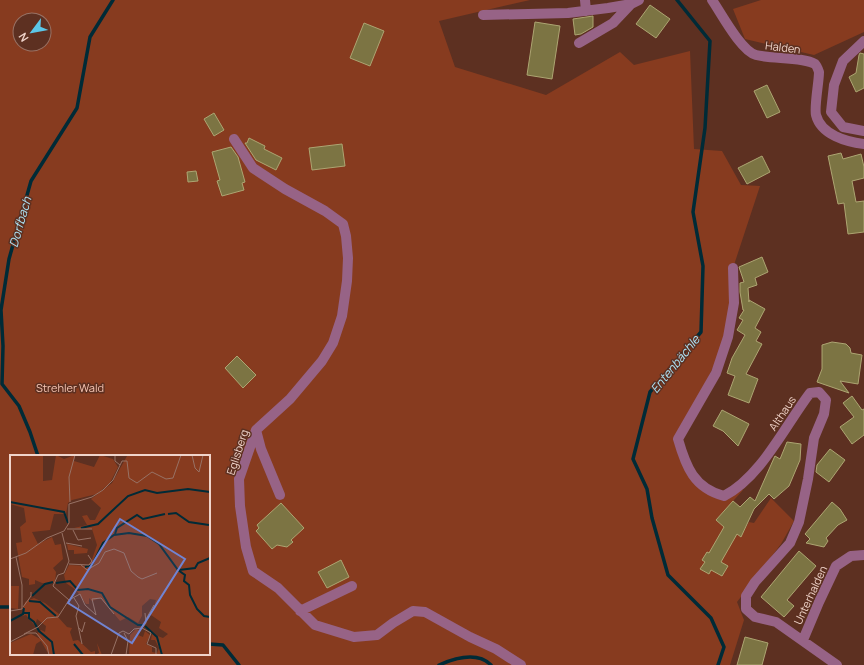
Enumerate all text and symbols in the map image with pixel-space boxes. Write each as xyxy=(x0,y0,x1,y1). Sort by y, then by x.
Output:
north arrow xyxy=(12,12,52,52)
text: N xyxy=(15,30,32,45)
street label: Halden xyxy=(764,37,802,57)
water label: Dorfbach xyxy=(5,194,36,249)
water label: Entenbächle xyxy=(646,331,704,396)
park label: Strehler Wald xyxy=(36,380,104,395)
street label: Althaus xyxy=(765,393,799,433)
street label: Eglisberg xyxy=(223,427,251,477)
inset map xyxy=(10,455,210,655)
street label: Unterhalden xyxy=(790,563,830,627)

